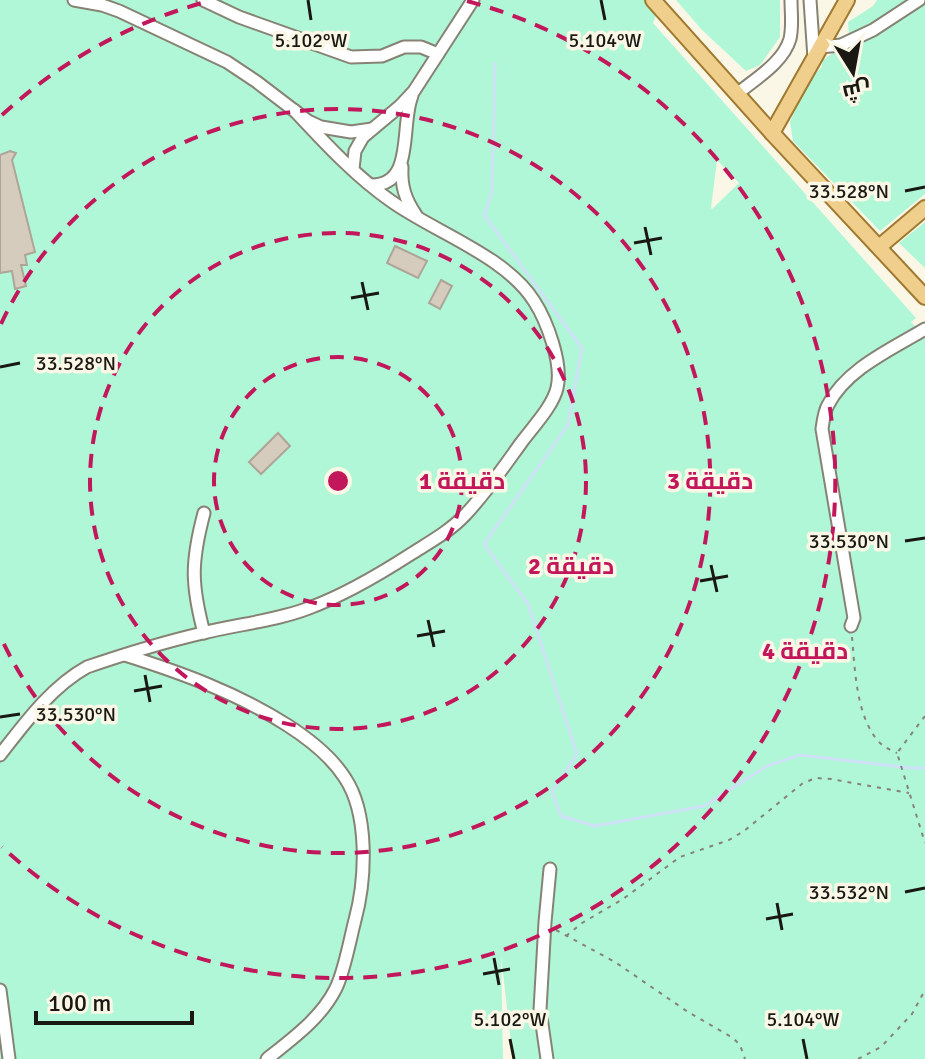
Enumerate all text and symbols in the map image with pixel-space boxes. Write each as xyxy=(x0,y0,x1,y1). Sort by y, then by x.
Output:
text: 5.102°W xyxy=(275,28,347,53)
text: 5.104°W xyxy=(569,28,641,53)
north arrow xyxy=(813,32,893,112)
text: ش xyxy=(840,75,873,107)
text: 33.528°N xyxy=(809,179,889,204)
text: 33.528°N xyxy=(36,351,116,376)
text: 1 دقيقة xyxy=(419,466,505,496)
text: 3 دقيقة xyxy=(667,466,753,496)
centre of rings xyxy=(324,467,352,495)
text: 33.530°N xyxy=(809,529,889,554)
text: 2 دقيقة xyxy=(528,551,614,581)
text: 4 دقيقة xyxy=(762,636,848,666)
text: 33.530°N xyxy=(36,702,116,727)
text: 33.532°N xyxy=(809,880,889,905)
scale bar xyxy=(36,975,192,1025)
text: 100 m xyxy=(48,988,111,1018)
text: 5.102°W xyxy=(474,1007,546,1032)
text: 5.104°W xyxy=(767,1007,839,1032)

